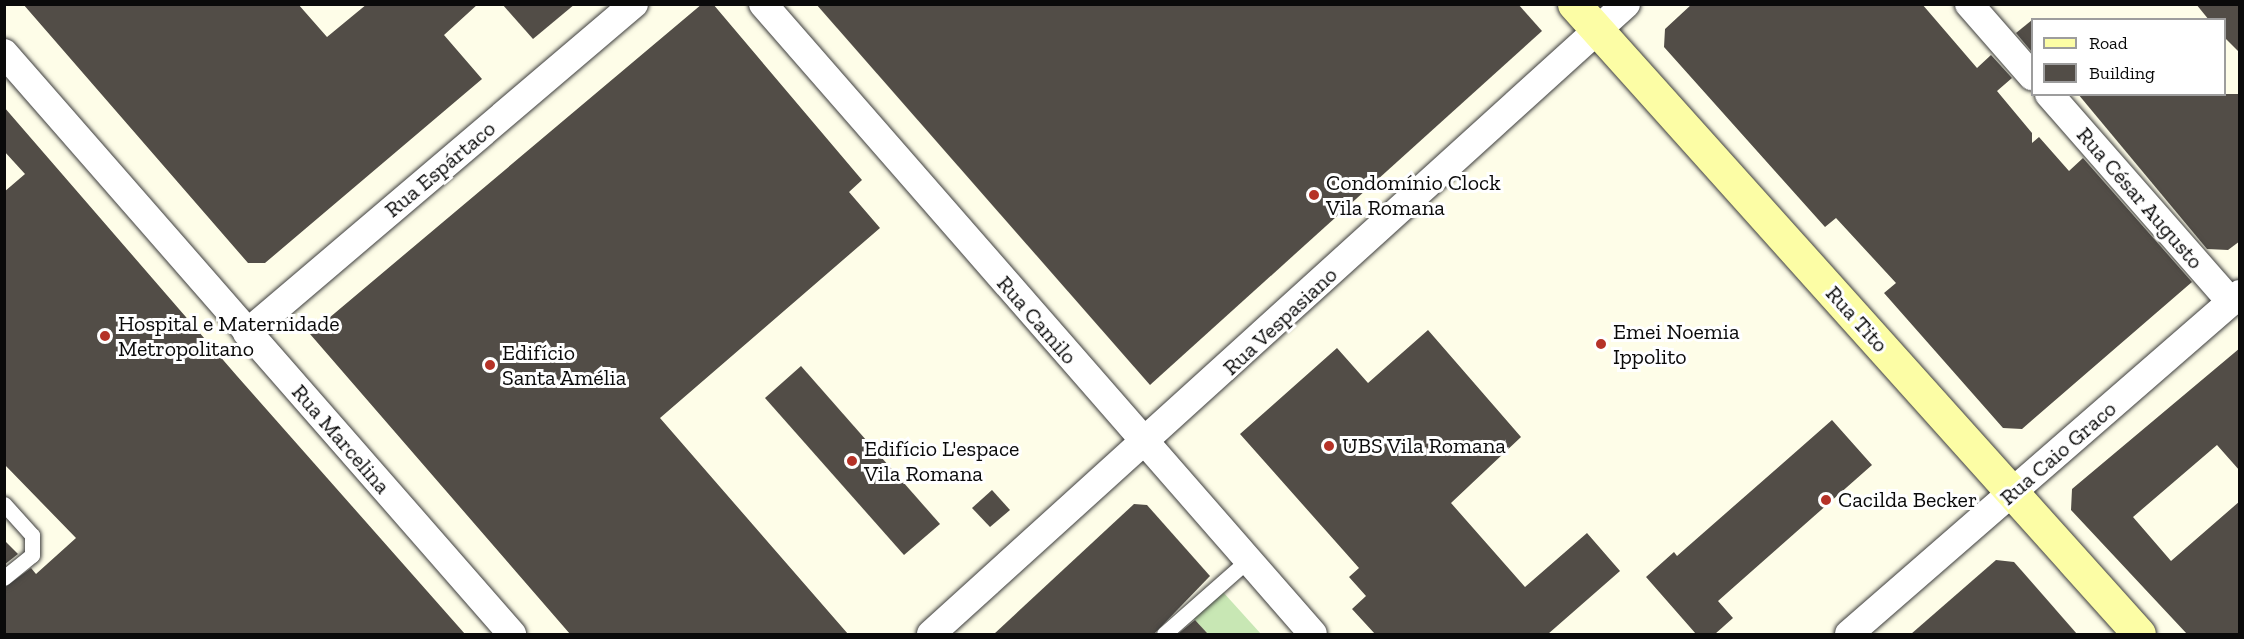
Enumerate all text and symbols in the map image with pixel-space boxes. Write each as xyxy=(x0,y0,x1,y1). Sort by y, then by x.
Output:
legend xyxy=(2031,18,2226,96)
text: Road xyxy=(2089,32,2128,54)
text: Building xyxy=(2089,62,2155,84)
street label: Rua Espártaco xyxy=(379,115,501,223)
street label: Rua César Augusto xyxy=(2071,121,2209,275)
place label: Condomínio Clock Vila Romana xyxy=(1326,169,1501,220)
marker: Condomínio Clock Vila Romana xyxy=(1307,188,1321,202)
street label: Rua Vespasiano xyxy=(1217,261,1343,381)
street label: Rua Camilo xyxy=(991,270,1083,370)
street label: Rua Tito xyxy=(1820,280,1894,358)
place label: Hospital e Maternidade Metropolitano xyxy=(118,310,340,362)
place label: Emei Noemia Ippolito xyxy=(1613,318,1740,370)
marker: Hospital e Maternidade Metropolitano xyxy=(96,327,114,345)
marker: Emei Noemia Ippolito xyxy=(1594,337,1608,351)
place label: Edifício Santa Amélia xyxy=(502,339,627,390)
marker: Edifício Santa Amélia xyxy=(483,358,497,372)
street label: Rua Marcelina xyxy=(286,379,396,499)
street label: Rua Caio Graco xyxy=(1994,395,2122,511)
place label: UBS Vila Romana xyxy=(1342,433,1507,459)
place label: Edifício L'espace Vila Romana xyxy=(864,435,1019,487)
marker: UBS Vila Romana xyxy=(1320,437,1338,455)
marker: Edifício L'espace Vila Romana xyxy=(845,454,859,468)
place label: Cacilda Becker xyxy=(1838,487,1977,513)
marker: Cacilda Becker xyxy=(1819,493,1833,507)

